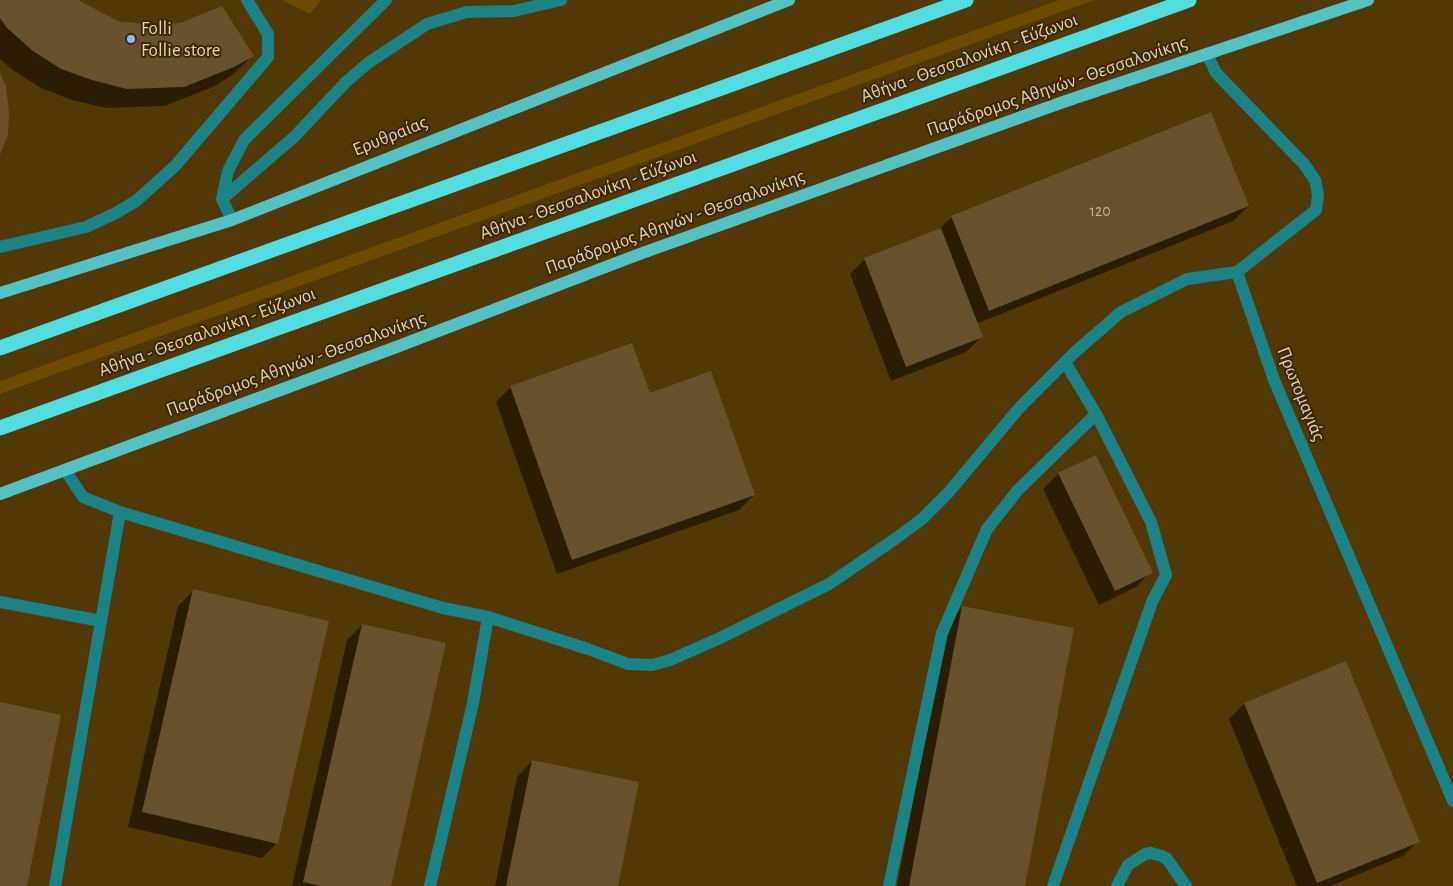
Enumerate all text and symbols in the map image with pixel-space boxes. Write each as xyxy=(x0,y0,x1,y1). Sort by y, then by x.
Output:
street label: Αθήνα - Θεσσαλονίκη - Εύζωνοι xyxy=(857,8,1081,108)
place label: Folli Follie store xyxy=(141,17,221,61)
street label: Παράδρομος Αθηνών - Θεσσαλονίκης xyxy=(924,31,1190,141)
marker: Folli Follie store xyxy=(125,33,137,45)
street label: Ερυθραίας xyxy=(349,111,431,161)
street label: Αθήνα - Θεσσαλονίκη - Εύζωνοι xyxy=(476,145,700,245)
street label: Παράδρομος Αθηνών - Θεσσαλονίκης xyxy=(542,164,808,280)
house number: 120 xyxy=(1089,201,1111,221)
street label: Αθήνα - Θεσσαλονίκη - Εύζωνοι xyxy=(95,282,319,382)
street label: Παράδρομος Αθηνών - Θεσσαλονίκης xyxy=(163,306,429,422)
street label: Πρωτομαγιάς xyxy=(1272,343,1330,445)

